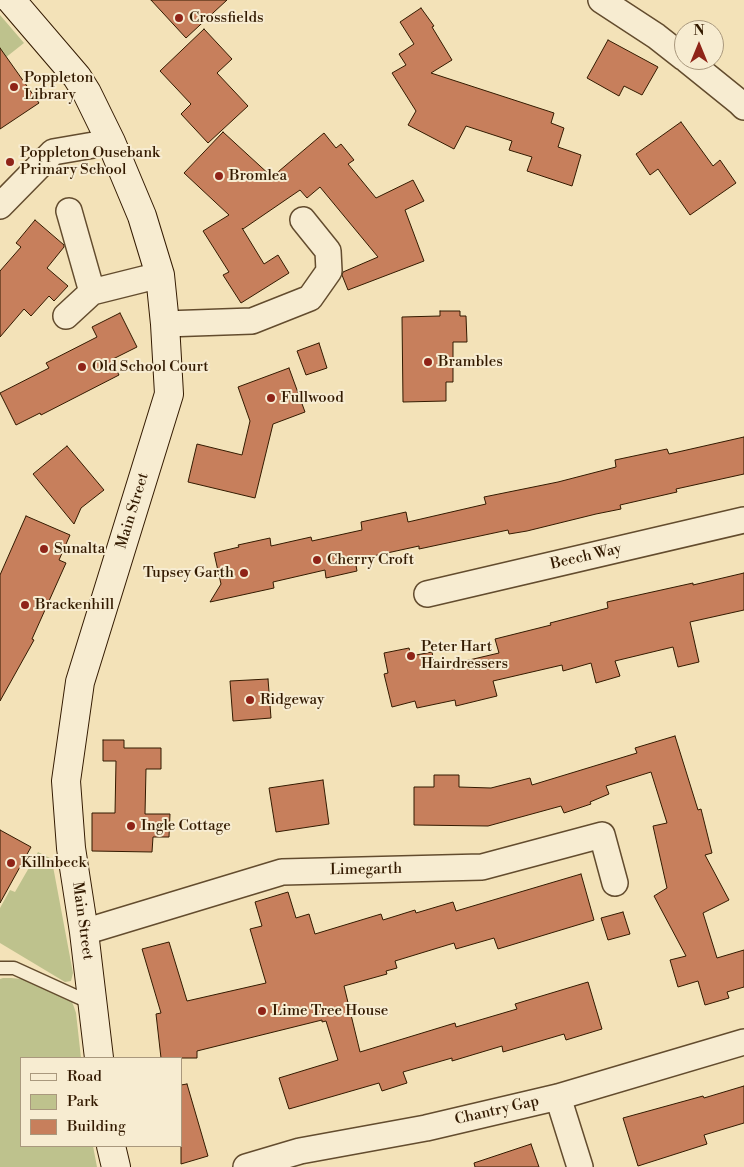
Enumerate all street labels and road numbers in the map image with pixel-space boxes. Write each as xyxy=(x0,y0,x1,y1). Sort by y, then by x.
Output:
street label: Main Street xyxy=(113,471,153,551)
street label: Beech Way xyxy=(549,540,623,574)
street label: Limegarth xyxy=(330,860,402,880)
street label: Main Street xyxy=(68,881,96,961)
street label: Chantry Gap xyxy=(453,1093,541,1129)

